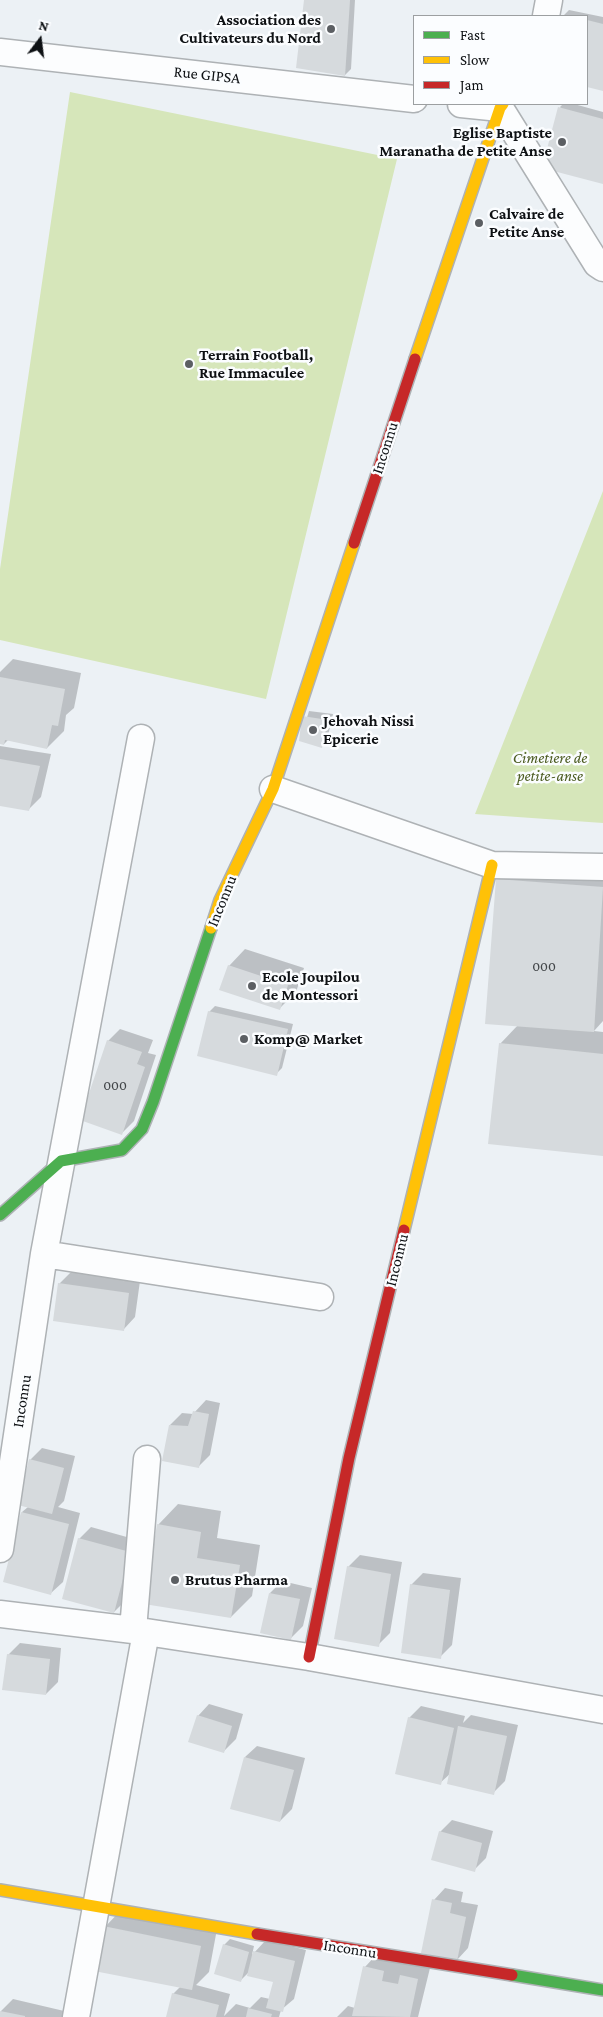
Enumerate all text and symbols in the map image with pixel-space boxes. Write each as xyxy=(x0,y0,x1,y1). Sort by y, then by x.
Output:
place label: Association des Cultivateurs du Nord xyxy=(179,10,321,48)
north arrow xyxy=(15,15,65,65)
legend xyxy=(413,15,588,105)
text: N xyxy=(37,17,51,34)
marker: Association des Cultivateurs du Nord xyxy=(325,23,337,35)
text: Fast xyxy=(460,27,485,43)
text: Slow xyxy=(460,52,489,68)
street label: Rue GIPSA xyxy=(173,62,241,88)
text: Jam xyxy=(460,77,483,93)
place label: Eglise Baptiste Maranatha de Petite Anse xyxy=(379,123,552,161)
marker: Eglise Baptiste Maranatha de Petite Anse xyxy=(556,136,568,148)
place label: Calvaire de Petite Anse xyxy=(489,204,564,242)
marker: Calvaire de Petite Anse xyxy=(473,217,485,229)
place label: Terrain Football, Rue Immaculee xyxy=(199,345,313,383)
marker: Terrain Football, Rue Immaculee xyxy=(183,358,195,370)
street label: Inconnu xyxy=(368,420,402,476)
place label: Jehovah Nissi Epicerie xyxy=(323,711,414,749)
marker: Jehovah Nissi Epicerie xyxy=(307,724,319,736)
park label: Cimetiere de petite-anse xyxy=(513,748,587,786)
street label: Inconnu xyxy=(203,873,241,929)
house number: 000 xyxy=(532,959,556,975)
place label: Ecole Joupilou de Montessori xyxy=(262,967,360,1005)
marker: Ecole Joupilou de Montessori xyxy=(246,980,258,992)
place label: Komp@ Market xyxy=(254,1029,363,1049)
marker: Komp@ Market xyxy=(238,1033,250,1045)
house number: 000 xyxy=(103,1078,127,1094)
street label: Inconnu xyxy=(381,1232,413,1288)
street label: Inconnu xyxy=(8,1373,36,1429)
place label: Brutus Pharma xyxy=(185,1570,288,1590)
marker: Brutus Pharma xyxy=(169,1574,181,1586)
street label: Inconnu xyxy=(322,1935,378,1963)

